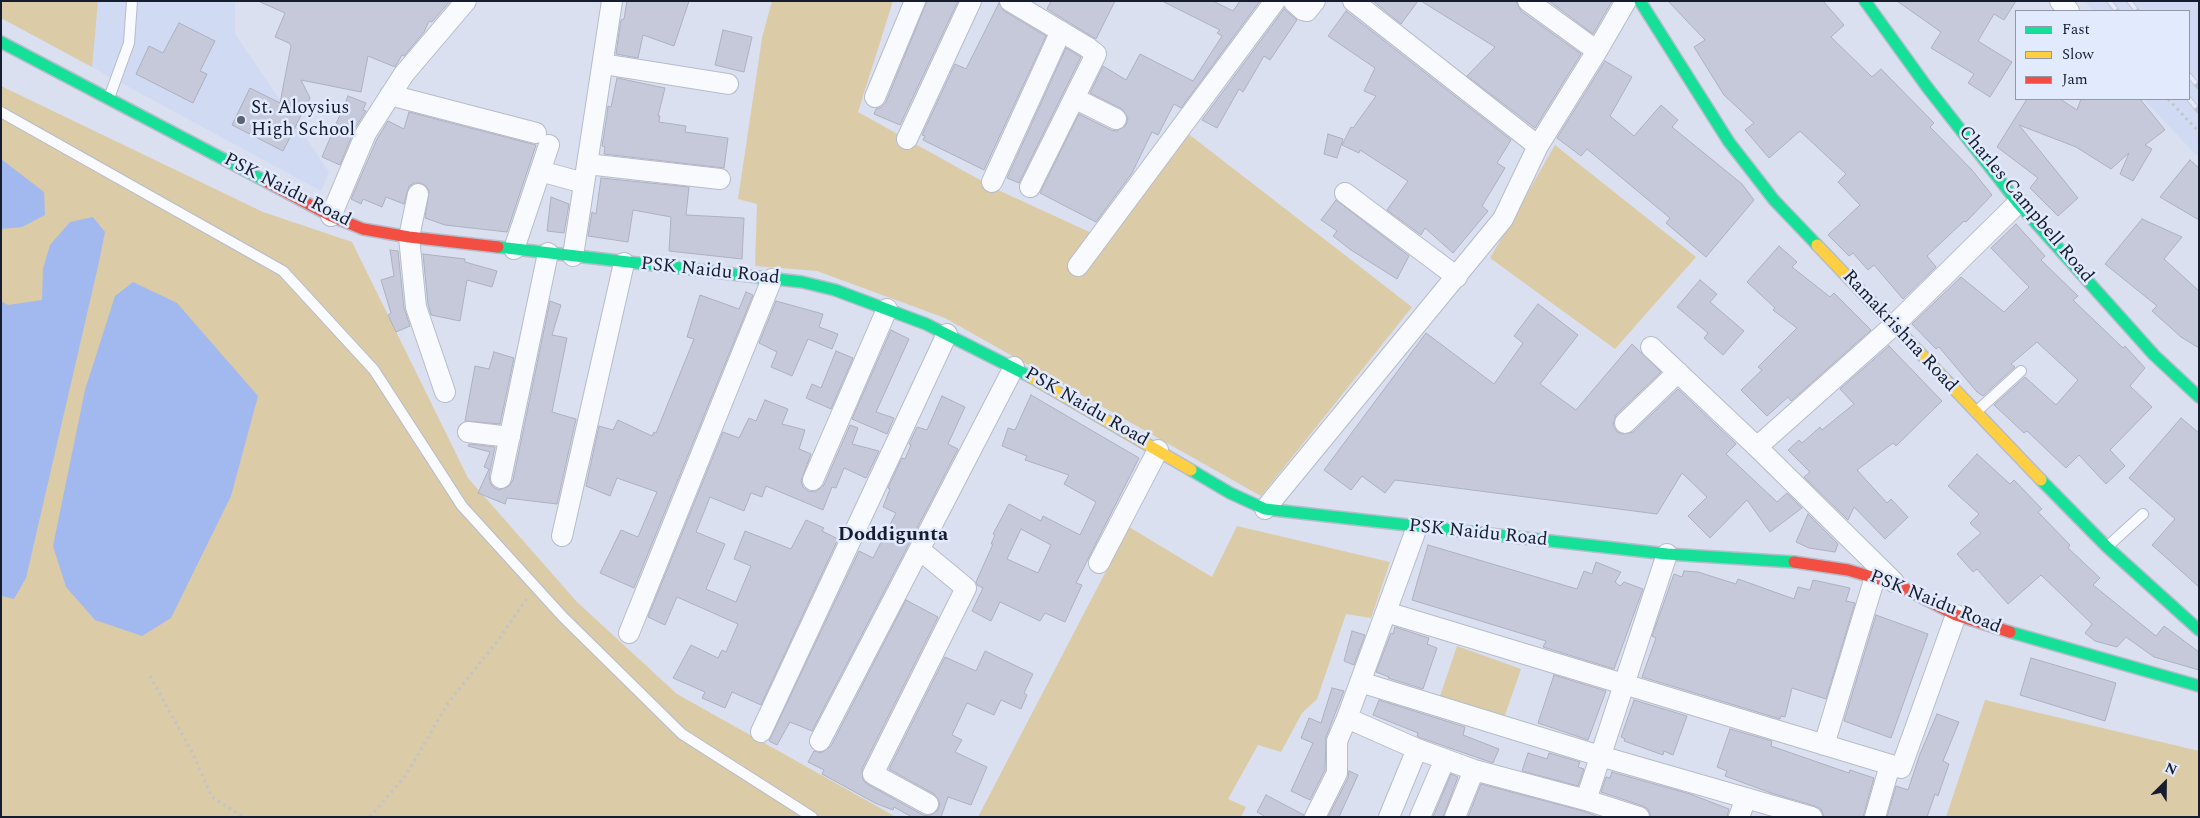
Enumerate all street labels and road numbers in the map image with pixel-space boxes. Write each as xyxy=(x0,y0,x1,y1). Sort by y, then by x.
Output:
street label: Charles Campbell Road xyxy=(1953,122,2097,288)
street label: PSK Naidu Road xyxy=(220,149,354,233)
street label: PSK Naidu Road xyxy=(639,253,781,291)
street label: Ramakrishna Road xyxy=(1837,266,1961,398)
street label: PSK Naidu Road xyxy=(1020,363,1152,453)
street label: PSK Naidu Road xyxy=(1407,515,1549,553)
street label: PSK Naidu Road xyxy=(1866,566,2004,640)

